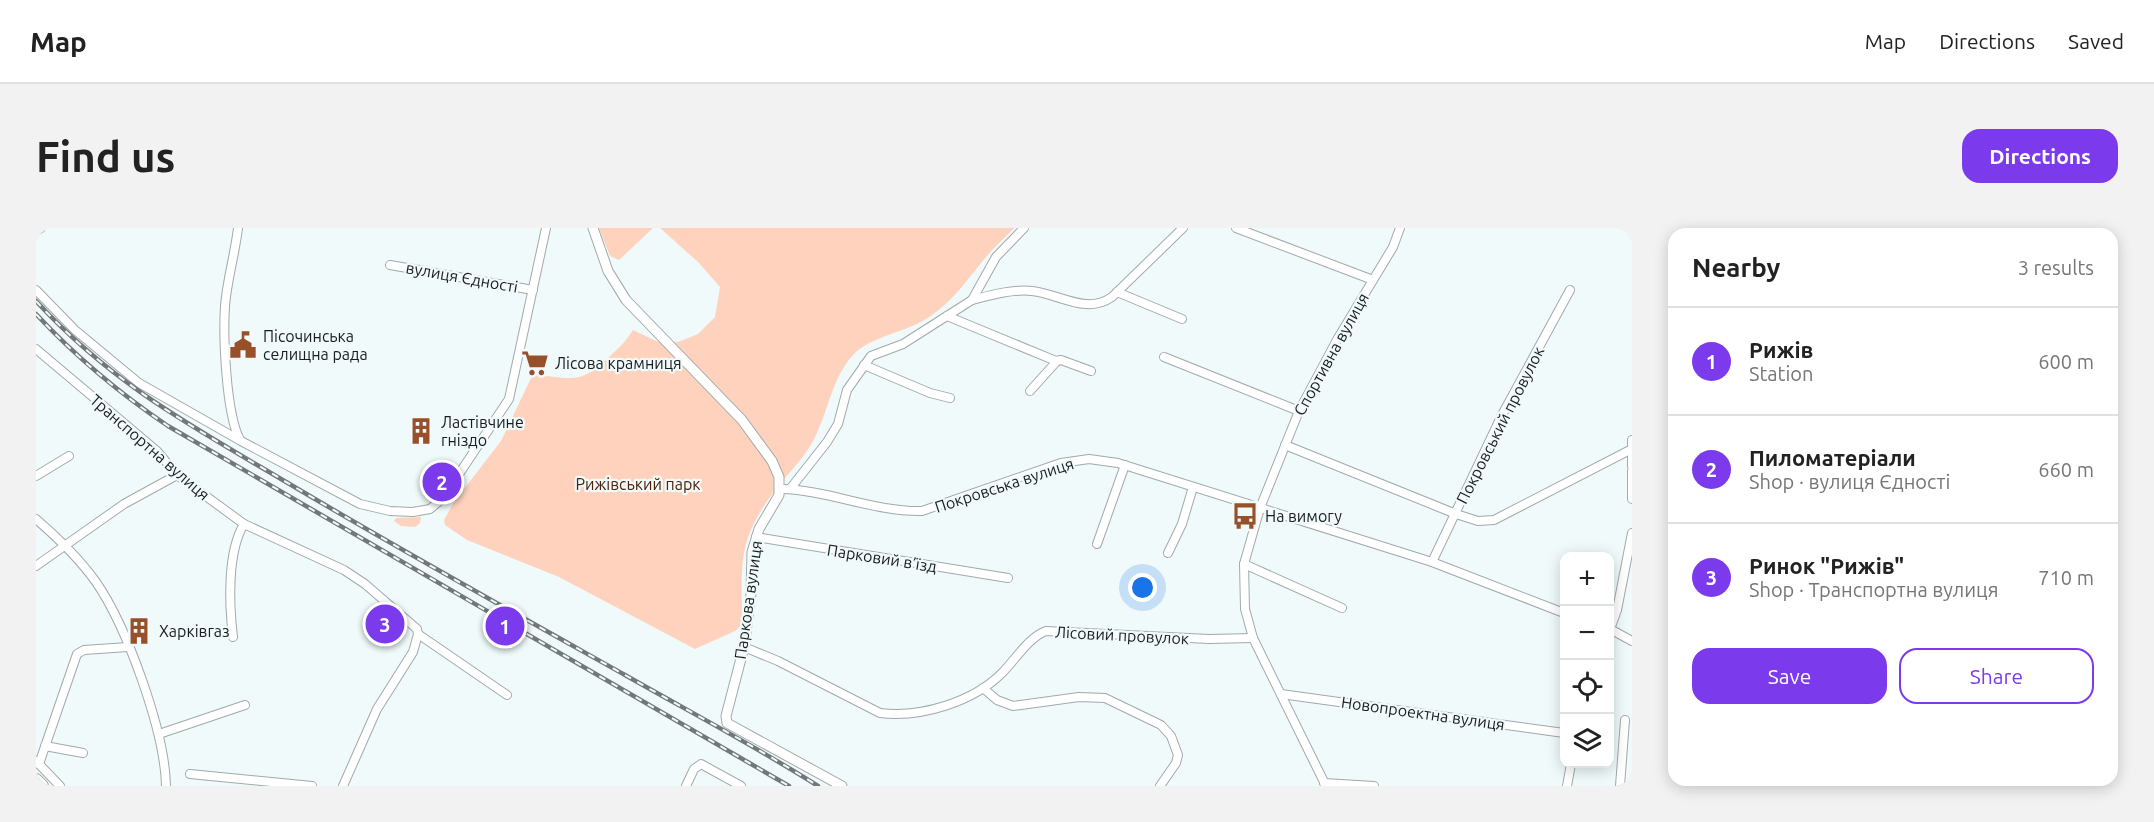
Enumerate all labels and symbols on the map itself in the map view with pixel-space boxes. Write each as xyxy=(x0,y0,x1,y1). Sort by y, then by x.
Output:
street label: вулиця Єдності xyxy=(405,258,519,296)
street label: Спортивна вулиця xyxy=(1290,290,1372,418)
place label: Пісочинська селищна рада xyxy=(263,327,368,363)
public building icon: Пісочинська селищна рада xyxy=(228,330,258,360)
street label: Покровський провулок xyxy=(1453,343,1547,507)
supermarket icon: Лісова крамниця xyxy=(520,348,550,378)
place label: Лісова крамниця xyxy=(555,354,682,372)
street label: Транспортна вулиця xyxy=(87,390,213,504)
place label: Ластівчине гніздо xyxy=(441,413,524,449)
building icon: Ластівчине гніздо xyxy=(406,416,436,446)
street label: Покровська вулиця xyxy=(932,454,1076,516)
pin: 2 xyxy=(422,460,462,504)
park label: Рижівський парк xyxy=(575,475,701,493)
bus stop icon: На вимогу xyxy=(1230,501,1260,531)
place label: На вимогу xyxy=(1265,507,1342,525)
street label: Паркова вулиця xyxy=(731,540,765,660)
street label: Парковий в’їзд xyxy=(826,540,938,576)
your location xyxy=(1128,573,1157,602)
pin: 3 xyxy=(366,602,404,646)
pin: 1 xyxy=(486,604,524,648)
building icon: Харківгаз xyxy=(124,616,154,646)
place label: Харківгаз xyxy=(159,622,230,640)
street label: Лісовий провулок xyxy=(1054,622,1190,648)
street label: Новопроектна вулиця xyxy=(1340,693,1506,733)

